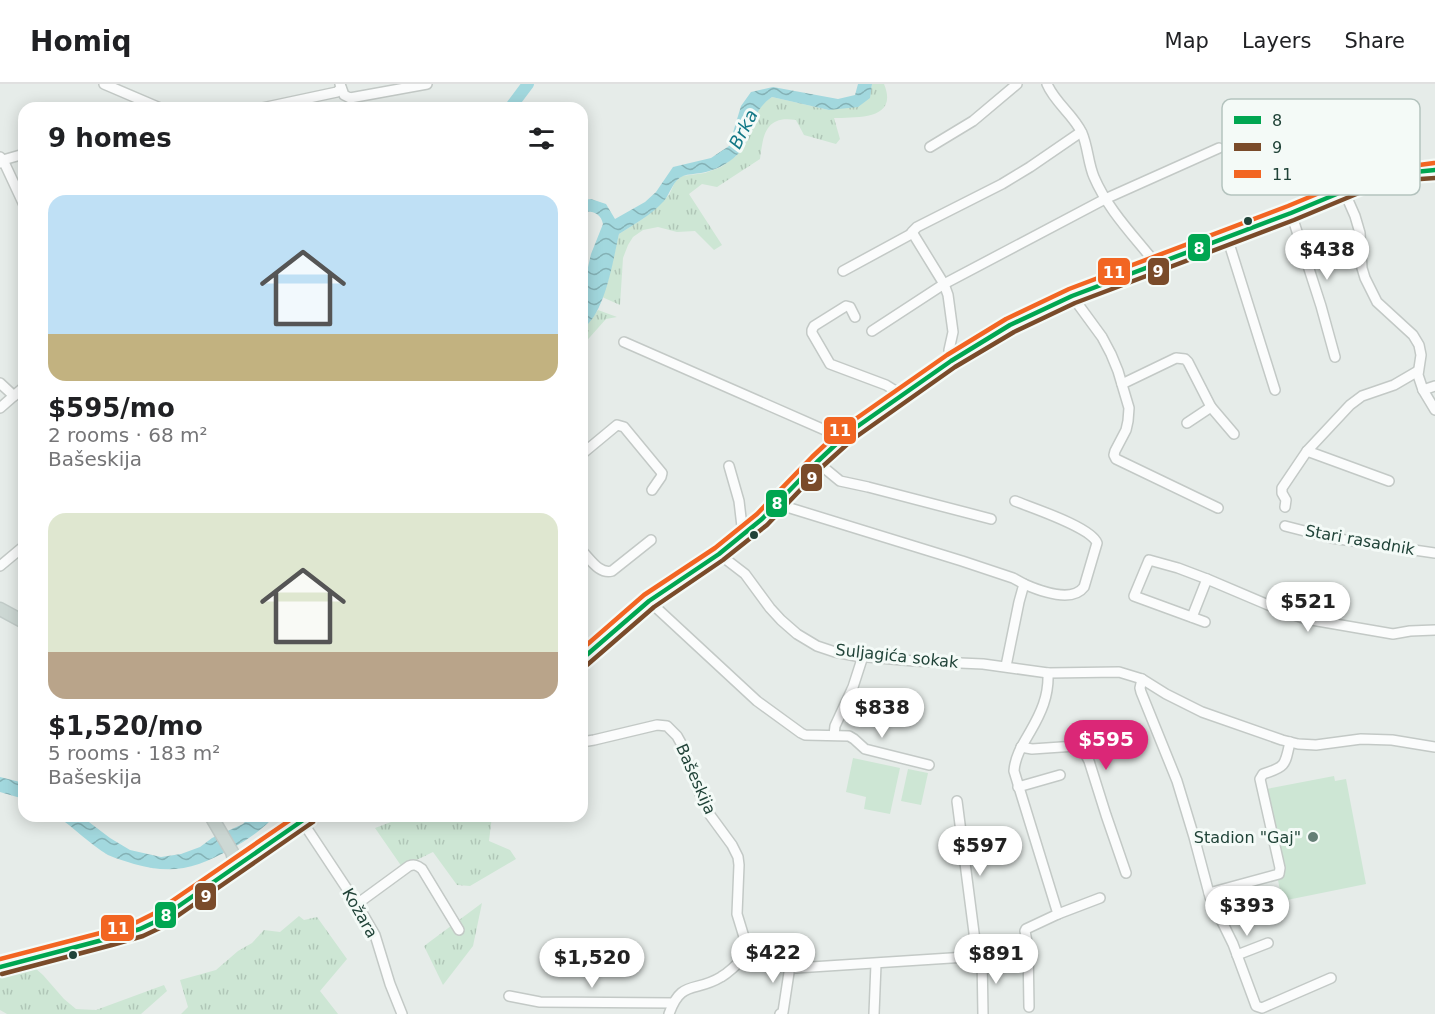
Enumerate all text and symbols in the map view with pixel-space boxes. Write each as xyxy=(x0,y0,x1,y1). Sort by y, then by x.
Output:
text: Homiq xyxy=(30,25,132,58)
text: Map xyxy=(1165,29,1209,53)
text: Layers xyxy=(1242,29,1311,53)
text: Share xyxy=(1344,29,1405,53)
legend xyxy=(1222,99,1420,195)
water label: Brka xyxy=(724,106,762,152)
text: 8 xyxy=(1272,111,1282,130)
icon: filters xyxy=(525,122,558,155)
text: 9 homes xyxy=(48,123,172,153)
text: 9 xyxy=(1272,138,1282,157)
text: 11 xyxy=(1272,165,1292,184)
unlabelled marker xyxy=(1242,215,1254,227)
pin: $438 xyxy=(1291,230,1363,281)
line badge: 8 xyxy=(1187,233,1211,262)
icon: home xyxy=(249,234,357,342)
text: $438 xyxy=(1299,237,1355,261)
text: 8 xyxy=(1193,239,1205,258)
line badge: 11 xyxy=(1097,257,1131,286)
line badge: 9 xyxy=(1147,257,1170,286)
text: 9 xyxy=(1152,262,1164,281)
text: 11 xyxy=(1103,263,1125,282)
text: $595/mo xyxy=(48,393,175,423)
line badge: 11 xyxy=(823,416,857,445)
text: 11 xyxy=(829,421,851,440)
text: 2 rooms · 68 m² xyxy=(48,423,208,447)
text: Bašeskija xyxy=(48,447,142,471)
line badge: 9 xyxy=(800,463,823,492)
text: 9 xyxy=(806,469,818,488)
line badge: 8 xyxy=(765,489,788,518)
text: 8 xyxy=(771,494,783,513)
street label: Stari rasadnik xyxy=(1304,521,1417,559)
unlabelled marker xyxy=(748,529,760,541)
icon: home xyxy=(249,552,357,660)
pin: $521 xyxy=(1272,582,1344,633)
text: $521 xyxy=(1280,589,1336,613)
street label: Suljagića sokak xyxy=(835,640,960,672)
pin: $838 xyxy=(846,688,918,739)
text: $838 xyxy=(854,695,910,719)
text: $1,520/mo xyxy=(48,711,203,741)
pin: $595 xyxy=(1070,720,1142,771)
text: $595 xyxy=(1078,727,1134,751)
text: 5 rooms · 183 m² xyxy=(48,741,220,765)
street label: Bašeskija xyxy=(672,741,720,817)
text: Bašeskija xyxy=(48,765,142,789)
pin: $597 xyxy=(944,826,1016,877)
place label: Stadion "Gaj" xyxy=(1194,828,1301,847)
marker: Stadion "Gaj" xyxy=(1306,830,1320,844)
text: $597 xyxy=(952,833,1008,857)
line badge: 9 xyxy=(194,882,217,911)
street label: Kožara xyxy=(338,885,382,941)
pin: $393 xyxy=(1211,886,1283,937)
text: 9 xyxy=(200,887,212,906)
text: $393 xyxy=(1219,893,1275,917)
line badge: 8 xyxy=(154,901,177,929)
text: 8 xyxy=(160,906,172,925)
line badge: 11 xyxy=(100,914,135,942)
text: 11 xyxy=(107,919,129,938)
pin: $422 xyxy=(737,933,809,984)
pin: $891 xyxy=(960,934,1032,985)
pin: $1,520 xyxy=(543,938,641,989)
text: $422 xyxy=(745,940,801,964)
text: $891 xyxy=(968,941,1024,965)
text: $1,520 xyxy=(553,945,631,969)
unlabelled marker xyxy=(67,949,79,961)

